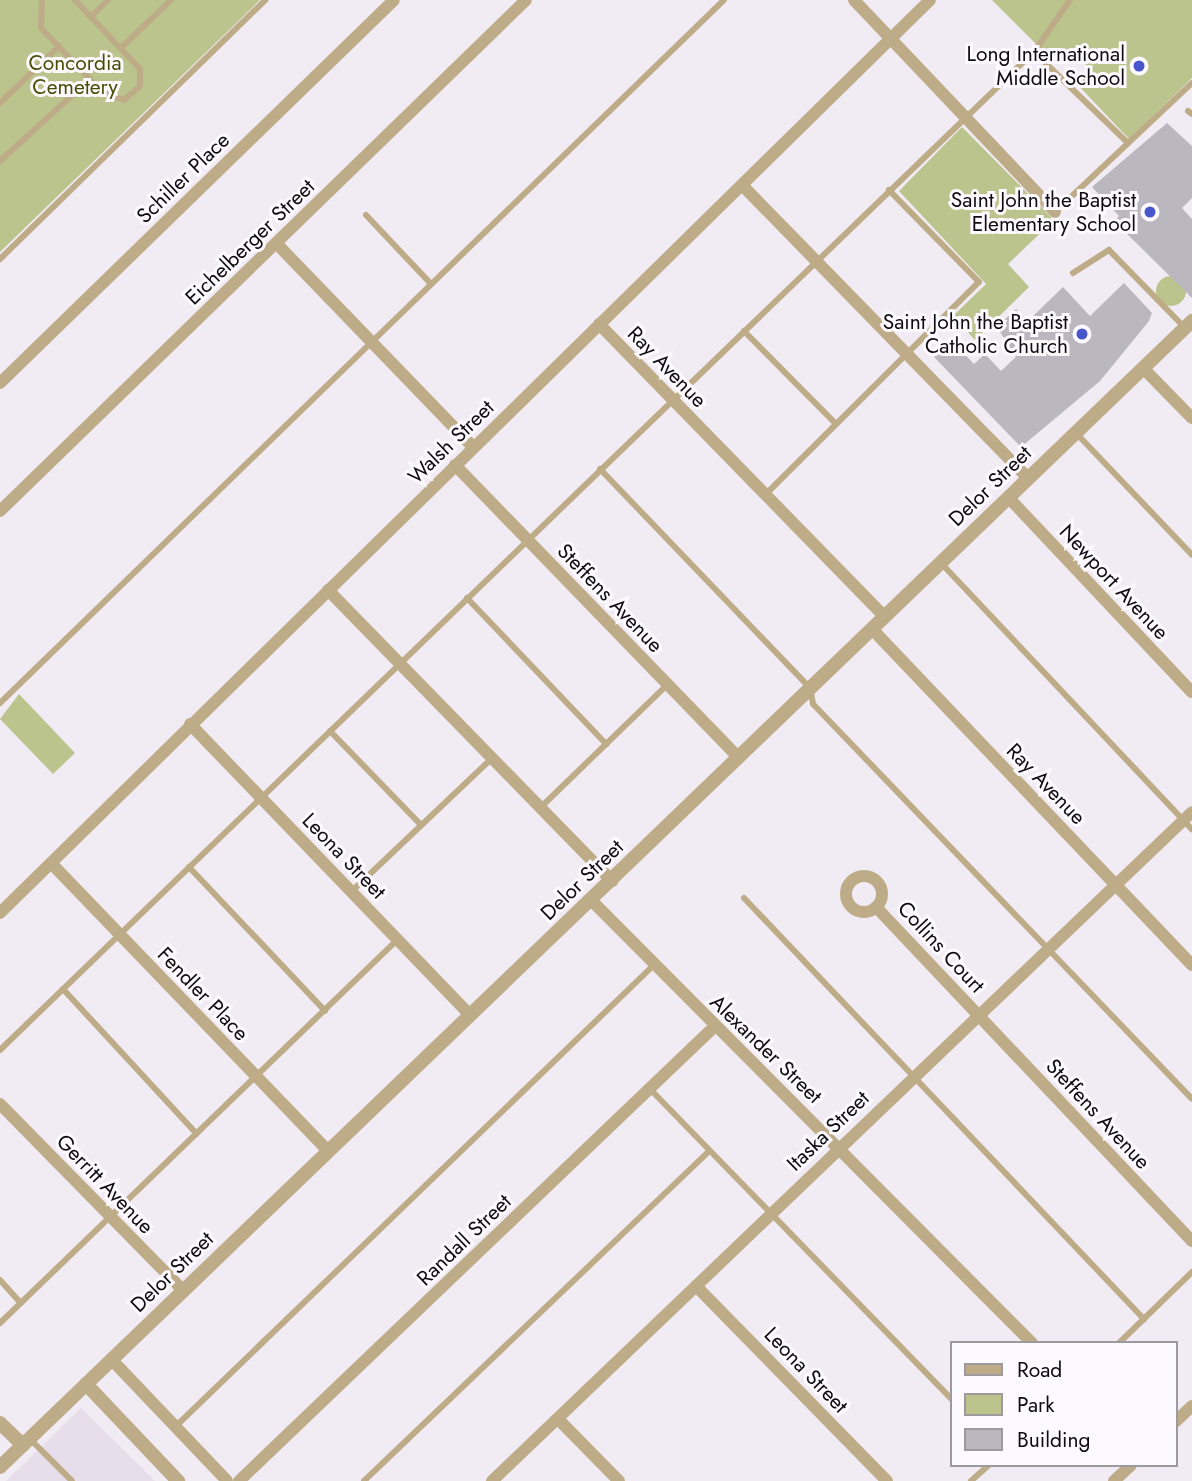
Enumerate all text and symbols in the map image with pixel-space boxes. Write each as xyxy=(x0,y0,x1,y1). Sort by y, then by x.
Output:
place label: Long International Middle School xyxy=(967,41,1125,91)
park label: Concordia Cemetery xyxy=(28,50,122,100)
marker: Long International Middle School xyxy=(1131,58,1147,74)
street label: Schiller Place xyxy=(131,127,235,229)
street label: Eichelberger Street xyxy=(180,174,320,310)
place label: Saint John the Baptist Elementary School xyxy=(951,187,1136,237)
marker: Saint John the Baptist Elementary School xyxy=(1142,204,1158,220)
place label: Saint John the Baptist Catholic Church xyxy=(883,309,1068,359)
street label: Ray Avenue xyxy=(622,321,712,413)
marker: Saint John the Baptist Catholic Church xyxy=(1074,326,1090,342)
street label: Walsh Street xyxy=(403,395,499,489)
street label: Delor Street xyxy=(943,440,1037,532)
street label: Newport Avenue xyxy=(1054,519,1174,645)
street label: Steffens Avenue xyxy=(552,538,668,658)
street label: Ray Avenue xyxy=(1001,738,1091,830)
street label: Leona Street xyxy=(297,808,391,904)
street label: Delor Street xyxy=(535,834,629,926)
street label: Collins Court xyxy=(892,896,990,998)
street label: Fendler Place xyxy=(152,942,254,1046)
street label: Alexander Street xyxy=(705,989,827,1109)
street label: Steffens Avenue xyxy=(1041,1054,1155,1174)
street label: Itaska Street xyxy=(782,1086,874,1176)
street label: Gerritt Avenue xyxy=(51,1129,159,1239)
street label: Randall Street xyxy=(412,1189,516,1291)
street label: Delor Street xyxy=(125,1226,219,1318)
street label: Leona Street xyxy=(759,1322,853,1418)
legend xyxy=(950,1341,1178,1467)
text: Road xyxy=(1017,1355,1062,1385)
text: Park xyxy=(1017,1390,1054,1420)
text: Building xyxy=(1017,1425,1090,1455)

